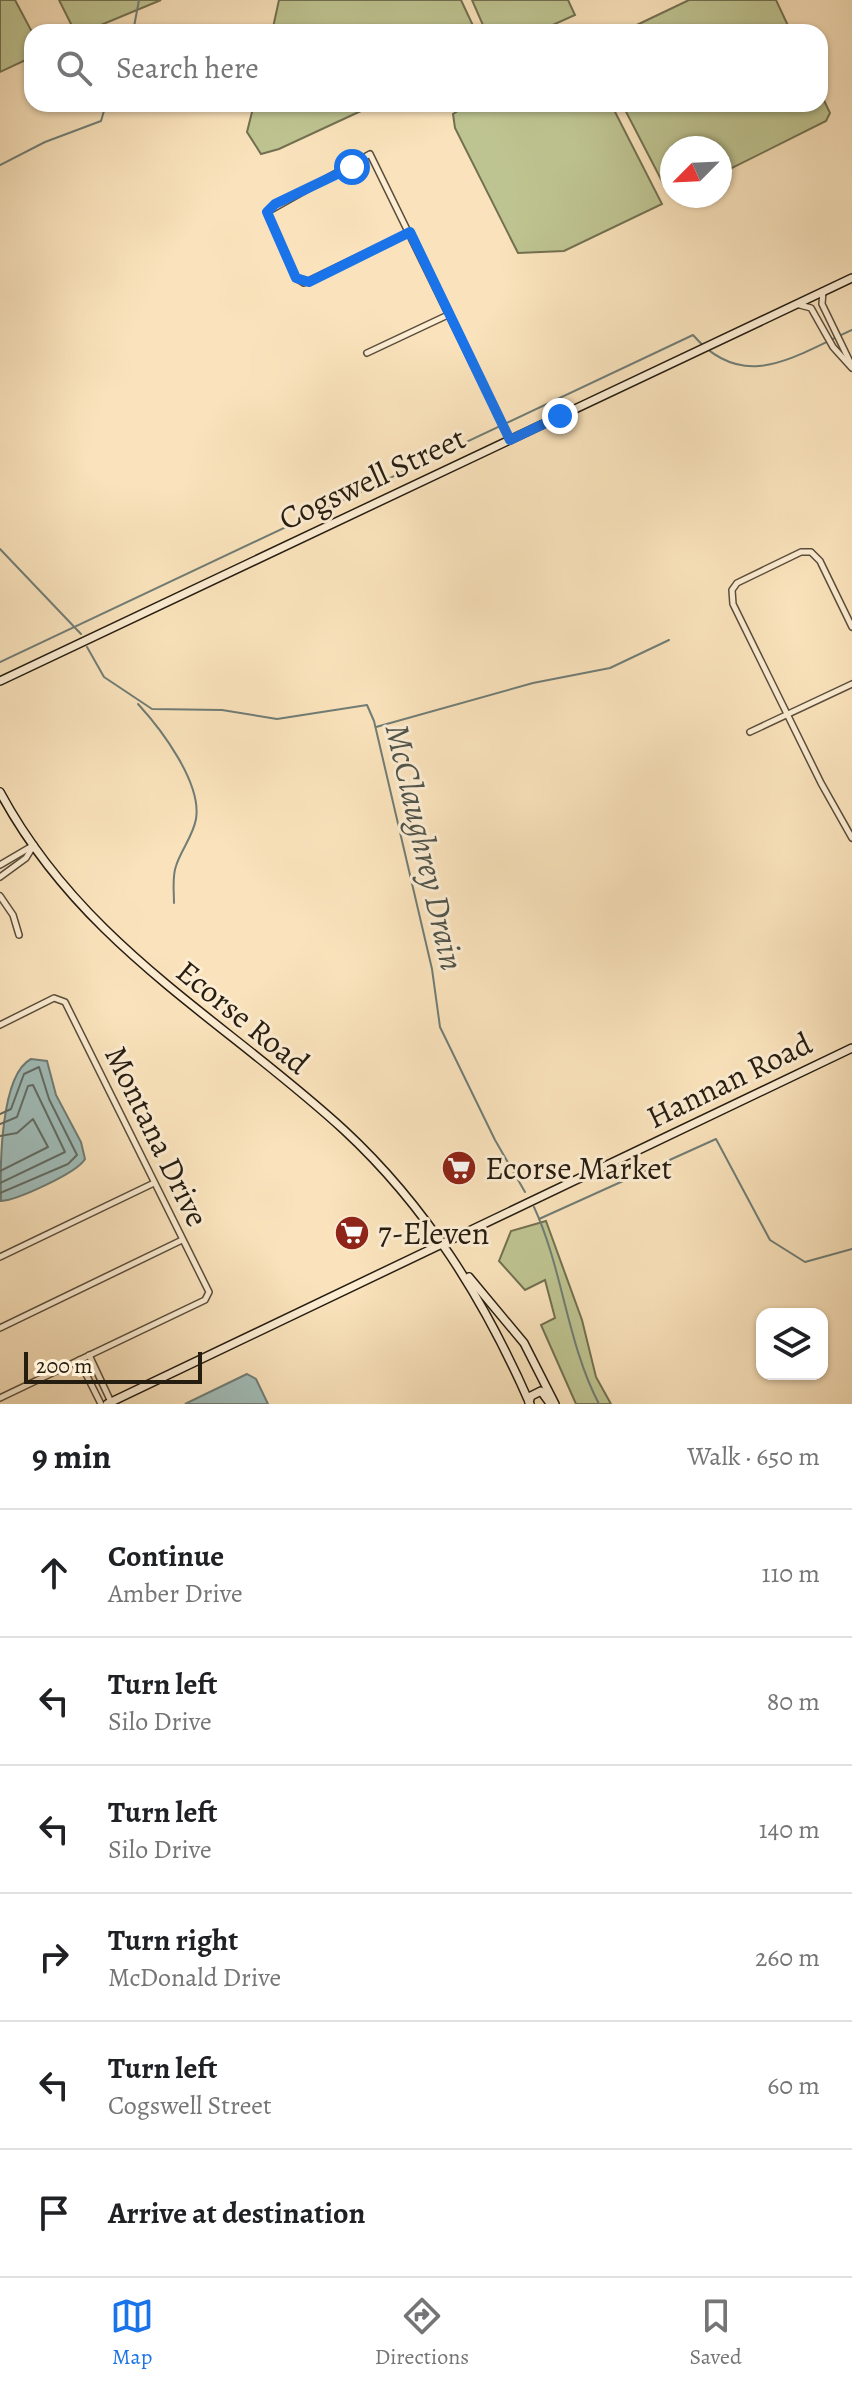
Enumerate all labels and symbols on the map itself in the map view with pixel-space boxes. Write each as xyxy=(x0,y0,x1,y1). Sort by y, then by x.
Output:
north arrow xyxy=(660,136,732,208)
route start xyxy=(334,149,370,185)
route end xyxy=(542,398,578,434)
street label: Cogswell Street xyxy=(272,416,472,540)
water label: McClaughrey Drain xyxy=(374,719,476,975)
street label: Ecorse Road xyxy=(167,950,319,1085)
street label: Hannan Road xyxy=(639,1021,820,1139)
street label: Montana Drive xyxy=(94,1038,220,1234)
place label: Ecorse Market xyxy=(485,1146,672,1190)
supermarket icon: Ecorse Market xyxy=(440,1149,478,1187)
place label: 7-Eleven xyxy=(378,1211,489,1255)
supermarket icon: 7-Eleven xyxy=(333,1214,371,1252)
scale bar xyxy=(24,1348,202,1384)

